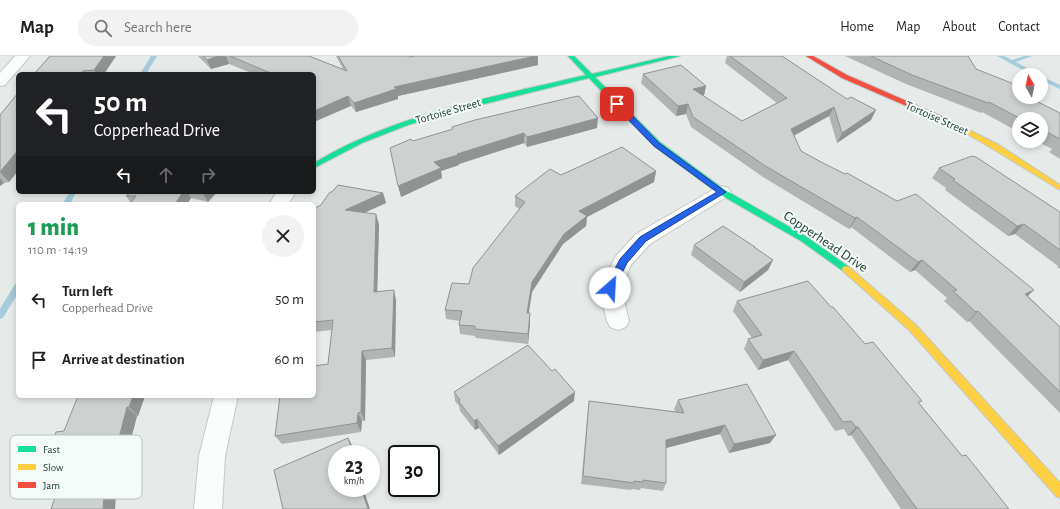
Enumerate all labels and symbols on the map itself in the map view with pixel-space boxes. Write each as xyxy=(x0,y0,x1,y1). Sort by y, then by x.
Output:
north arrow xyxy=(1012,68,1048,104)
pin xyxy=(600,87,634,121)
street label: Tortoise Street xyxy=(414,96,482,126)
street label: Tortoise Street xyxy=(904,99,970,137)
street label: Copperhead Drive xyxy=(781,209,870,275)
position arrow xyxy=(589,267,631,309)
legend xyxy=(10,435,142,499)
text: Fast xyxy=(43,444,61,455)
speed limit sign: 30 xyxy=(388,445,440,497)
text: Slow xyxy=(43,462,64,473)
text: Jam xyxy=(43,480,60,491)

